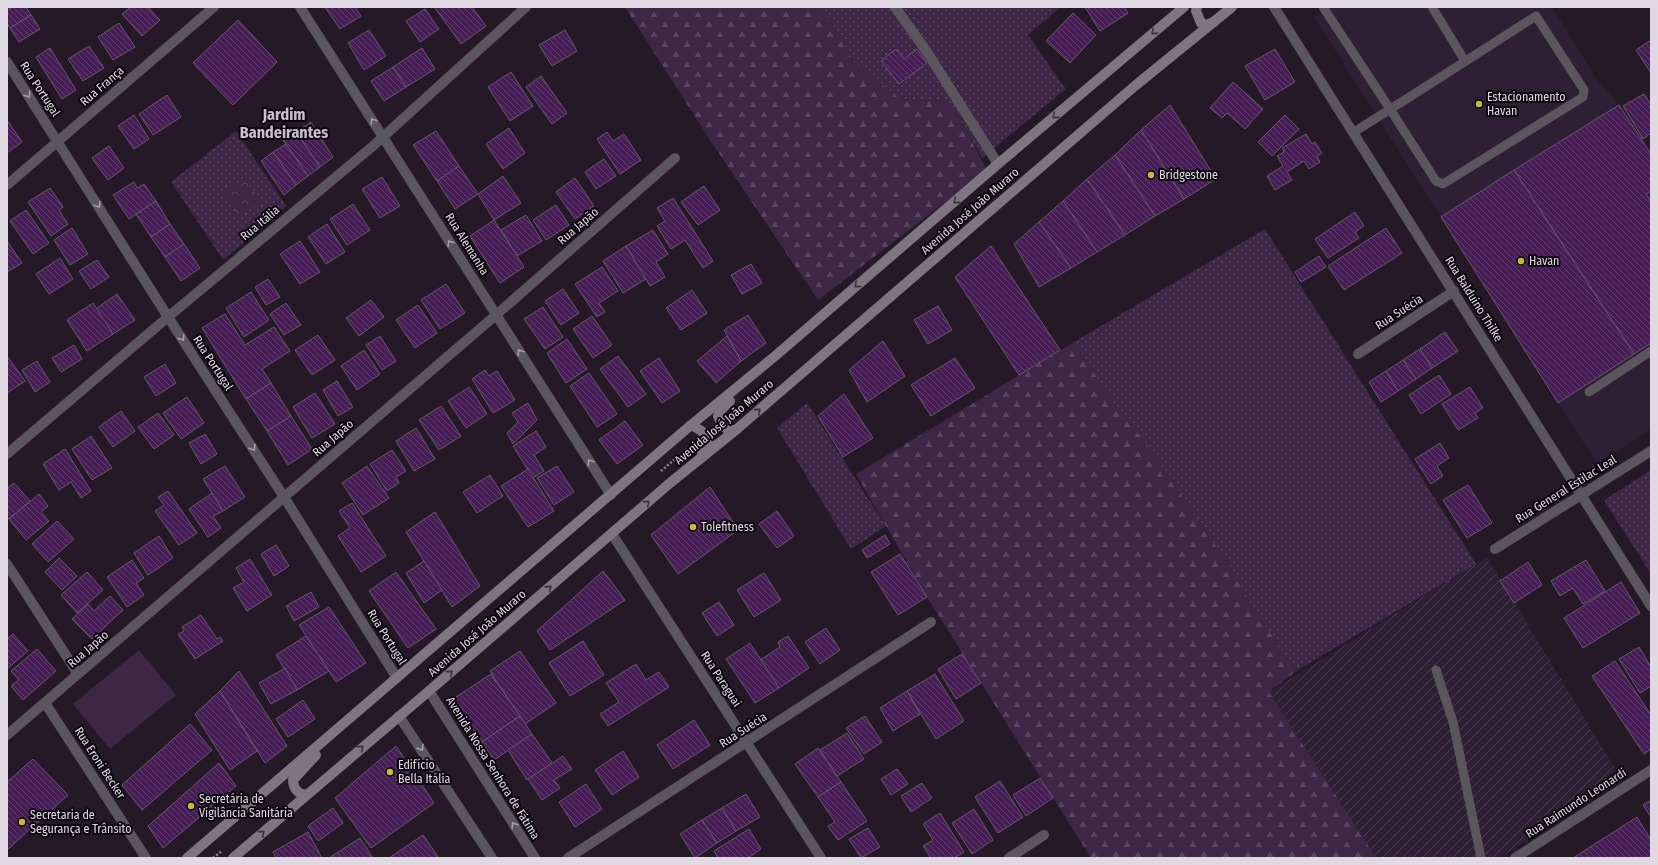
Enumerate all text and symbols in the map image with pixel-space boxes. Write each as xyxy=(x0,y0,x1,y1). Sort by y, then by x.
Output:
one-way arrow xyxy=(1151,28,1159,35)
street label: Rua Portugal xyxy=(17,59,63,119)
street label: Rua França xyxy=(77,63,127,109)
place label: Estacionamento Havan xyxy=(1487,90,1566,118)
one-way arrow xyxy=(23,91,31,98)
marker: Estacionamento Havan xyxy=(1474,99,1484,109)
district label: Jardim Bandeirantes xyxy=(240,105,328,142)
one-way arrow xyxy=(1052,111,1059,118)
one-way arrow xyxy=(371,118,378,125)
street label: Avenida José João Muraro xyxy=(918,165,1022,257)
place label: Bridgestone xyxy=(1159,168,1218,182)
marker: Bridgestone xyxy=(1146,170,1156,180)
one-way arrow xyxy=(953,196,961,203)
one-way arrow xyxy=(93,201,100,208)
street label: Rua Itália xyxy=(238,203,282,243)
street label: Rua Japão xyxy=(555,205,601,247)
street label: Rua Alemanha xyxy=(442,210,492,278)
one-way arrow xyxy=(448,240,455,247)
street label: Rua Balduino Thilke xyxy=(1442,254,1506,344)
place label: Havan xyxy=(1529,254,1559,268)
marker: Havan xyxy=(1516,256,1526,266)
one-way arrow xyxy=(855,281,862,288)
street label: Rua Suécia xyxy=(1373,291,1425,332)
street label: Rua Portugal xyxy=(190,333,236,393)
one-way arrow xyxy=(177,334,184,341)
one-way arrow xyxy=(518,350,525,357)
street label: Avenida José João Muraro xyxy=(672,377,776,467)
one-way arrow xyxy=(753,408,761,416)
street label: Rua Japão xyxy=(310,417,356,459)
one-way arrow xyxy=(248,443,255,450)
street label: Rua General Estilac Leal xyxy=(1513,452,1619,526)
one-way arrow xyxy=(587,459,595,466)
one-way arrow xyxy=(643,501,650,508)
place label: Tolefitness xyxy=(701,520,754,534)
marker: Tolefitness xyxy=(688,522,698,532)
one-way arrow xyxy=(544,585,552,592)
street label: Avenida José João Muraro xyxy=(425,587,529,679)
street label: Rua Portugal xyxy=(365,607,409,667)
street label: Rua Japão xyxy=(65,628,111,670)
street label: Rua Paraguai xyxy=(698,649,744,709)
one-way arrow xyxy=(446,670,453,677)
street label: Avenida Nossa Senhora de Fátima xyxy=(443,694,543,842)
street label: Rua Suécia xyxy=(717,709,769,750)
street label: Rua Eroni Becker xyxy=(72,725,129,802)
one-way arrow xyxy=(416,744,424,751)
one-way arrow xyxy=(356,746,364,753)
place label: Edifício Bella Itália xyxy=(398,758,450,786)
street label: Rua Raimundo Leonardi xyxy=(1523,765,1629,841)
marker: Edifício Bella Itália xyxy=(385,767,395,777)
place label: Secretária de Vigilância Sanitária xyxy=(199,792,293,820)
marker: Secretária de Vigilância Sanitária xyxy=(186,801,196,811)
place label: Secretaria de Segurança e Trânsito xyxy=(30,808,132,836)
marker: Secretaria de Segurança e Trânsito xyxy=(17,817,27,827)
one-way arrow xyxy=(511,822,519,829)
one-way arrow xyxy=(258,830,265,837)

